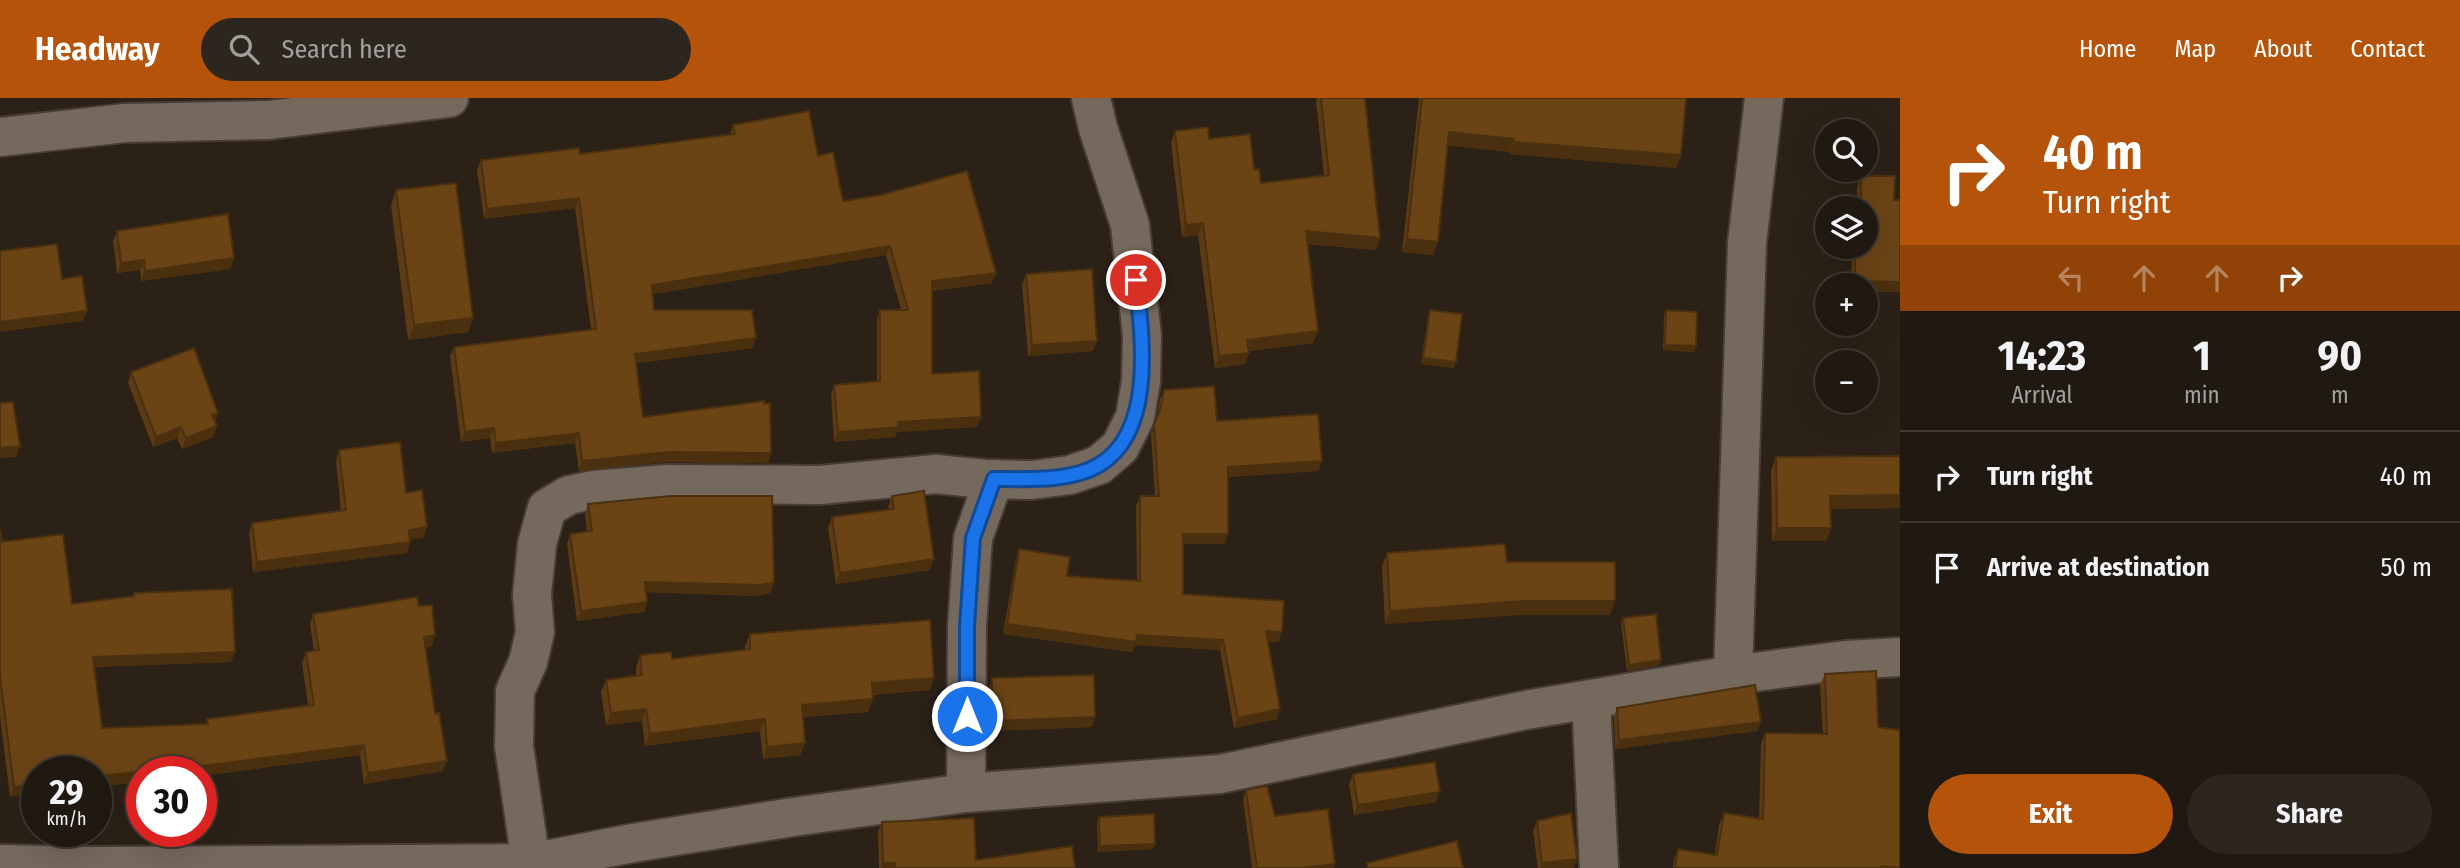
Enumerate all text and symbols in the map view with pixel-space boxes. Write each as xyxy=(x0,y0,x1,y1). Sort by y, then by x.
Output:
search box xyxy=(201,18,691,81)
text: Headway xyxy=(35,29,159,69)
icon: search xyxy=(225,30,263,68)
text: Search here xyxy=(281,34,407,65)
text: Home xyxy=(2079,35,2136,63)
text: Map xyxy=(2174,35,2216,63)
text: About xyxy=(2254,35,2312,63)
text: Contact xyxy=(2350,35,2425,63)
map controls xyxy=(1815,119,1878,413)
button: search xyxy=(1815,119,1878,182)
text: 40 m xyxy=(2043,123,2143,182)
icon: right xyxy=(1928,126,2019,217)
text: Turn right xyxy=(2043,183,2170,221)
button: layers xyxy=(1815,196,1878,259)
pin xyxy=(1106,250,1166,310)
icon: left xyxy=(2052,259,2090,297)
icon: ahead xyxy=(2125,259,2163,297)
icon: ahead xyxy=(2198,259,2236,297)
icon: right xyxy=(2271,259,2309,297)
icon: arrive xyxy=(1117,261,1155,299)
button: + xyxy=(1815,273,1878,336)
text: 14:23 xyxy=(1998,331,2086,381)
text: 1 xyxy=(2193,331,2211,381)
text: 90 xyxy=(2317,331,2362,381)
button: − xyxy=(1815,350,1878,413)
text: Arrival xyxy=(2012,381,2073,409)
text: min xyxy=(2184,381,2220,409)
text: m xyxy=(2331,381,2349,409)
icon: right xyxy=(1928,458,1966,496)
text: Turn right xyxy=(1987,461,2093,492)
text: 40 m xyxy=(2380,461,2432,492)
icon: arrive xyxy=(1928,549,1966,587)
text: Arrive at destination xyxy=(1987,552,2210,583)
text: 50 m xyxy=(2380,552,2432,583)
position arrow xyxy=(930,679,1004,753)
speed limit sign: 30 xyxy=(126,756,217,847)
text: 29 xyxy=(49,771,84,813)
button: Exit xyxy=(1928,774,2173,854)
button: Share xyxy=(2187,774,2432,854)
text: km/h xyxy=(46,808,87,830)

